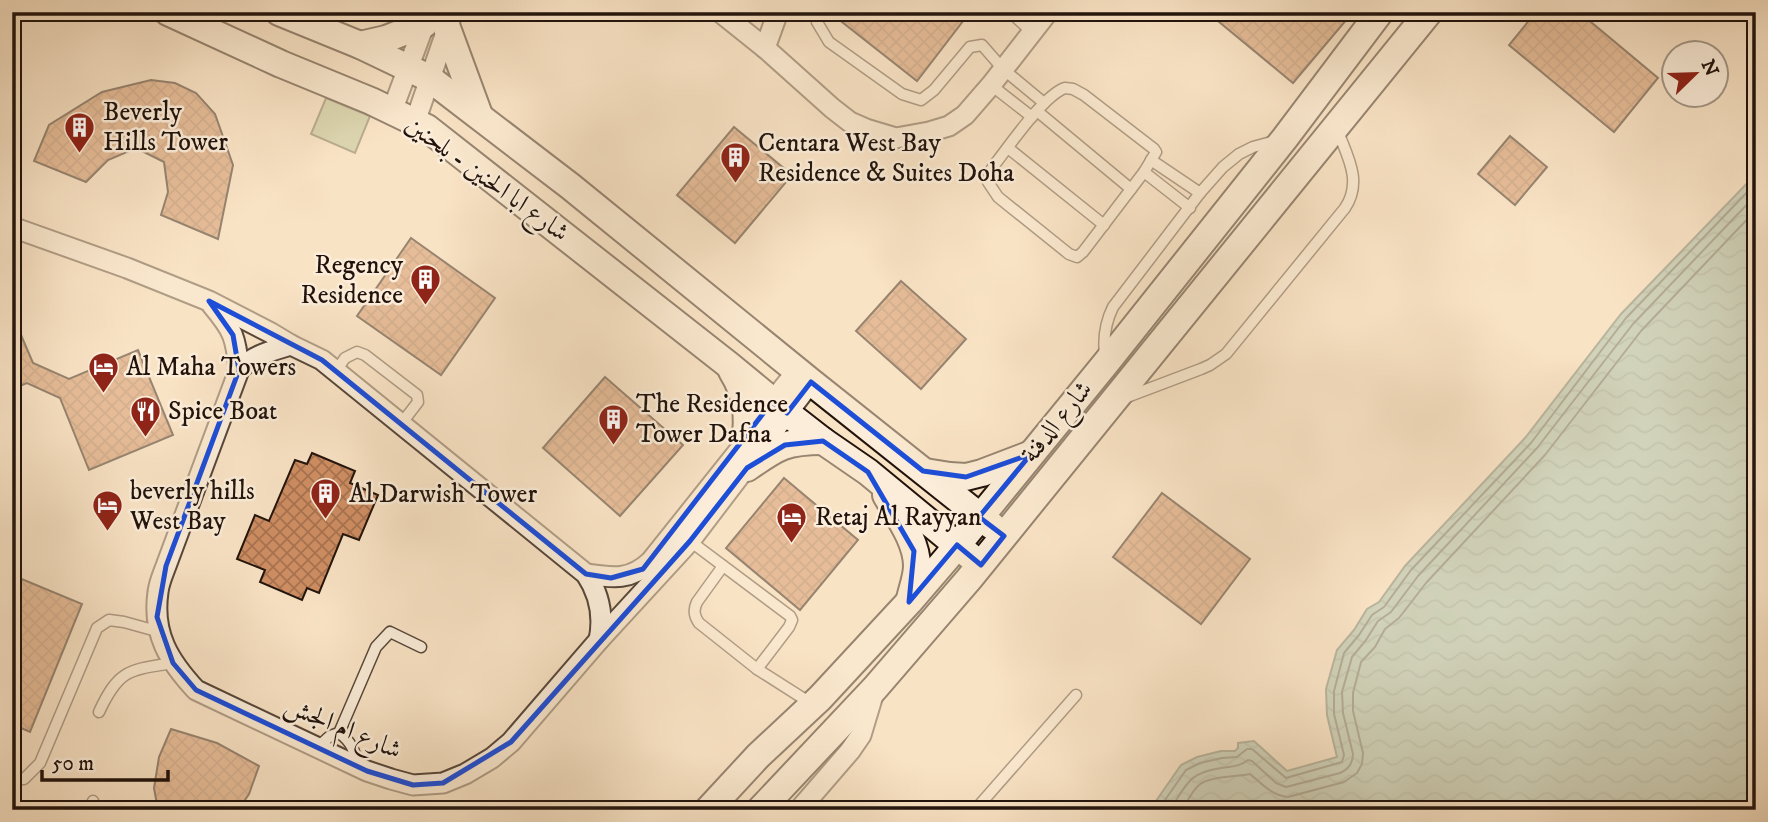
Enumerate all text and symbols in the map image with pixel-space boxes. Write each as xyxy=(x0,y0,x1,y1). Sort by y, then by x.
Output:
north arrow xyxy=(1660,38,1730,108)
text: N xyxy=(1696,56,1723,80)
place label: Beverly Hills Tower xyxy=(103,96,228,159)
street label: شارع ابا الحنين - بلحنين xyxy=(396,108,575,253)
building icon: Beverly Hills Tower xyxy=(63,110,97,154)
place label: Centara West Bay Residence & Suites Doha xyxy=(758,127,1014,190)
building icon: Centara West Bay Residence & Suites Doha xyxy=(718,141,752,185)
place label: Regency Residence xyxy=(300,249,404,312)
building icon: Regency Residence xyxy=(409,263,443,307)
hotel icon: Al Maha Towers xyxy=(86,350,120,394)
place label: Al Maha Towers xyxy=(126,351,296,384)
street label: شارع الدفنة xyxy=(1014,374,1103,472)
place label: The Residence Tower Dafna xyxy=(636,388,788,451)
restaurant icon: Spice Boat xyxy=(128,394,162,438)
place label: Spice Boat xyxy=(168,395,277,428)
building icon: The Residence Tower Dafna xyxy=(596,402,630,446)
place label: beverly hills West Bay xyxy=(129,475,255,538)
building icon: Al Darwish Tower xyxy=(309,477,343,521)
place label: Al Darwish Tower xyxy=(349,478,537,511)
hotel icon: beverly hills West Bay xyxy=(90,489,124,533)
hotel icon: Retaj Al Rayyan xyxy=(775,500,809,544)
place label: Retaj Al Rayyan xyxy=(815,501,982,534)
street label: شارع ام الجش xyxy=(278,689,406,772)
scale bar xyxy=(42,738,168,782)
text: 50 m xyxy=(52,751,94,777)

